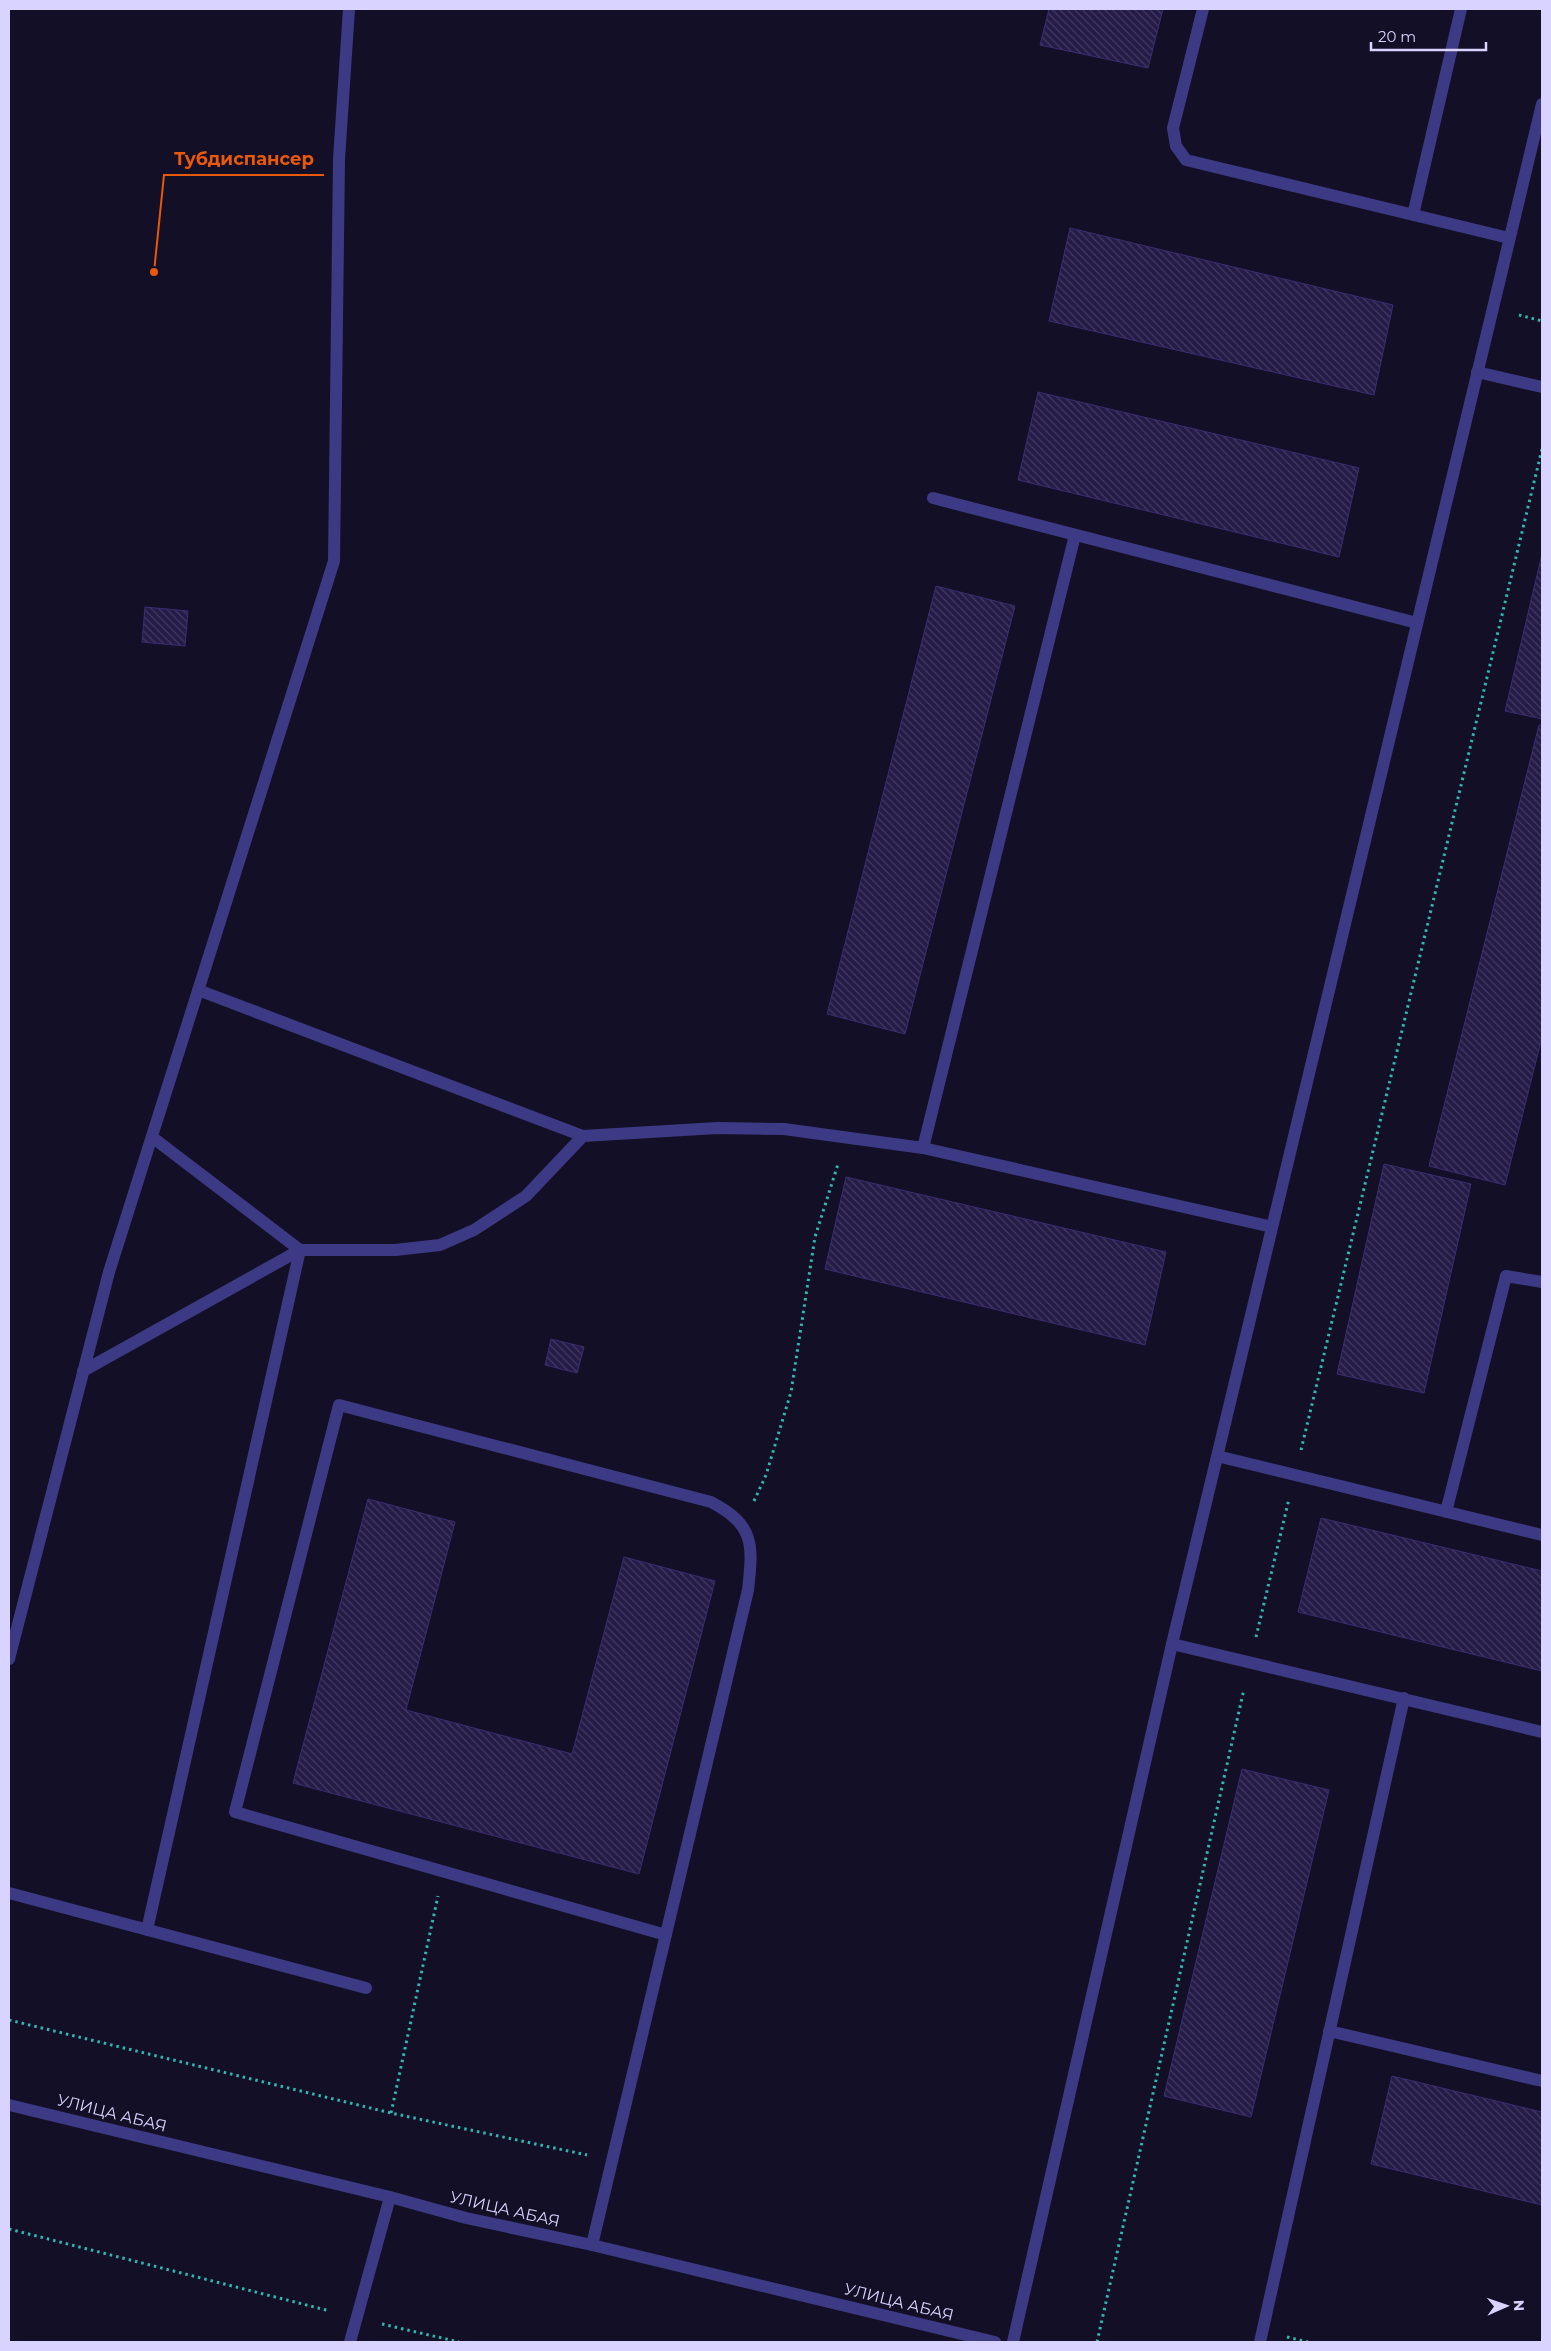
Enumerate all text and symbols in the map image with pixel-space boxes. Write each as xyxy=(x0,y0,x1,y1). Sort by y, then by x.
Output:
scale bar xyxy=(1371,20,1486,52)
text: 20 m xyxy=(1378,27,1416,46)
callout: Тубдиспансер xyxy=(164,142,324,175)
text: Тубдиспансер xyxy=(174,148,314,170)
street label: УЛИЦА АБАЯ xyxy=(55,2090,169,2136)
street label: УЛИЦА АБАЯ xyxy=(448,2187,562,2231)
street label: УЛИЦА АБАЯ xyxy=(842,2279,956,2325)
north arrow xyxy=(1481,2281,1531,2331)
text: N xyxy=(1510,2300,1528,2312)

